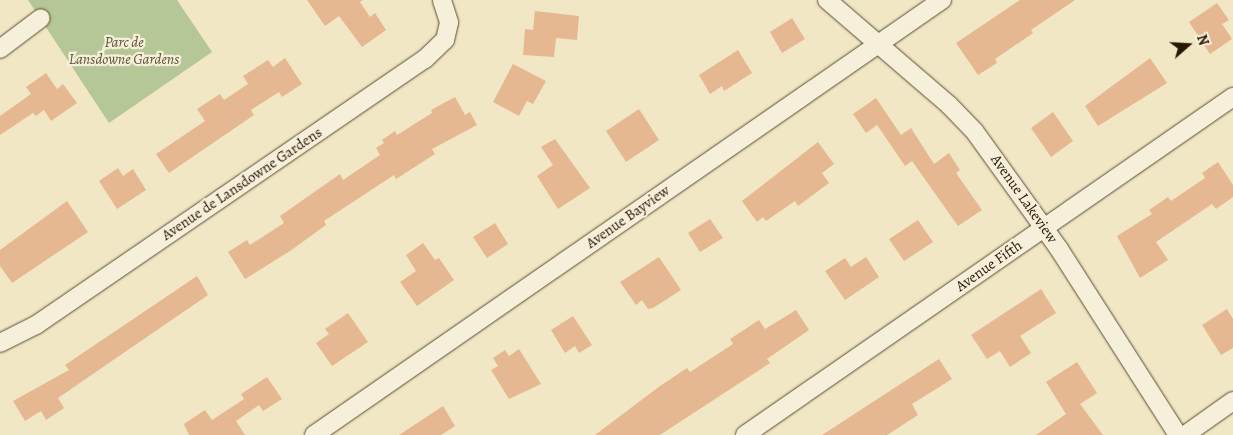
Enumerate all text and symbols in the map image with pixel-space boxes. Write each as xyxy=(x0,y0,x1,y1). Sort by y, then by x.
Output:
north arrow xyxy=(1163,20,1213,70)
text: N xyxy=(1192,32,1213,48)
park label: Parc de Lansdowne Gardens xyxy=(69,33,179,68)
street label: Avenue de Lansdowne Gardens xyxy=(158,124,326,244)
street label: Avenue Lakeview xyxy=(987,151,1061,247)
street label: Avenue Bayview xyxy=(583,181,673,253)
street label: Avenue Fifth xyxy=(952,237,1026,295)

